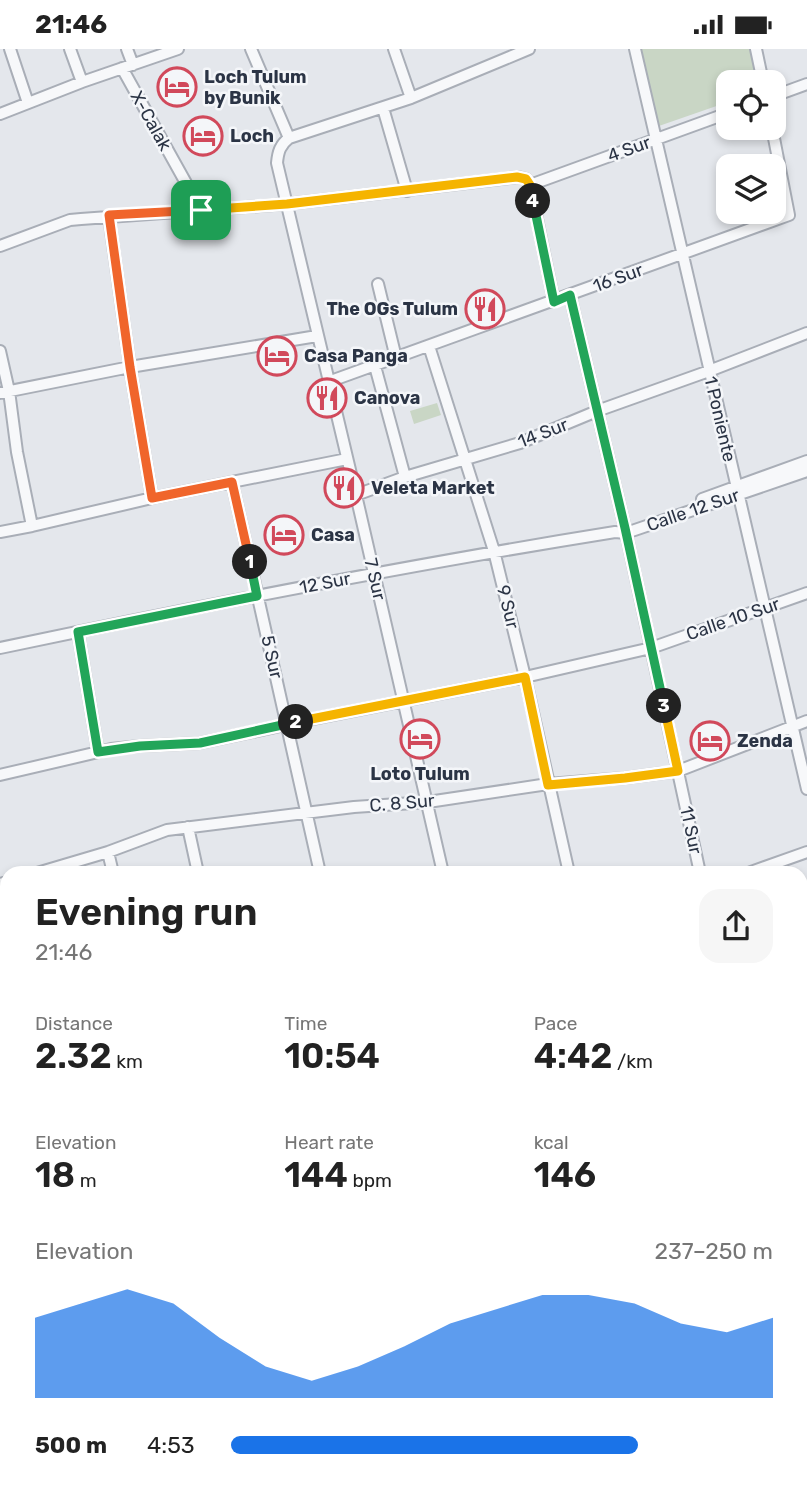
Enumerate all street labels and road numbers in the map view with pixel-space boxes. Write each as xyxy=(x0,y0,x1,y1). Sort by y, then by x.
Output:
street label: X-Calak xyxy=(126,87,177,155)
street label: 4 Sur xyxy=(604,131,654,167)
street label: 16 Sur xyxy=(590,259,646,297)
street label: 1 Poniente xyxy=(699,374,741,464)
street label: 14 Sur xyxy=(515,413,571,453)
street label: Calle 12 Sur xyxy=(644,484,742,536)
street label: 7 Sur xyxy=(359,556,391,602)
street label: 12 Sur xyxy=(298,567,353,599)
street label: 9 Sur xyxy=(492,583,524,631)
street label: Calle 10 Sur xyxy=(683,593,783,645)
street label: 5 Sur xyxy=(256,633,288,681)
street label: C. 8 Sur xyxy=(368,789,436,817)
street label: 11 Sur xyxy=(675,804,707,856)

